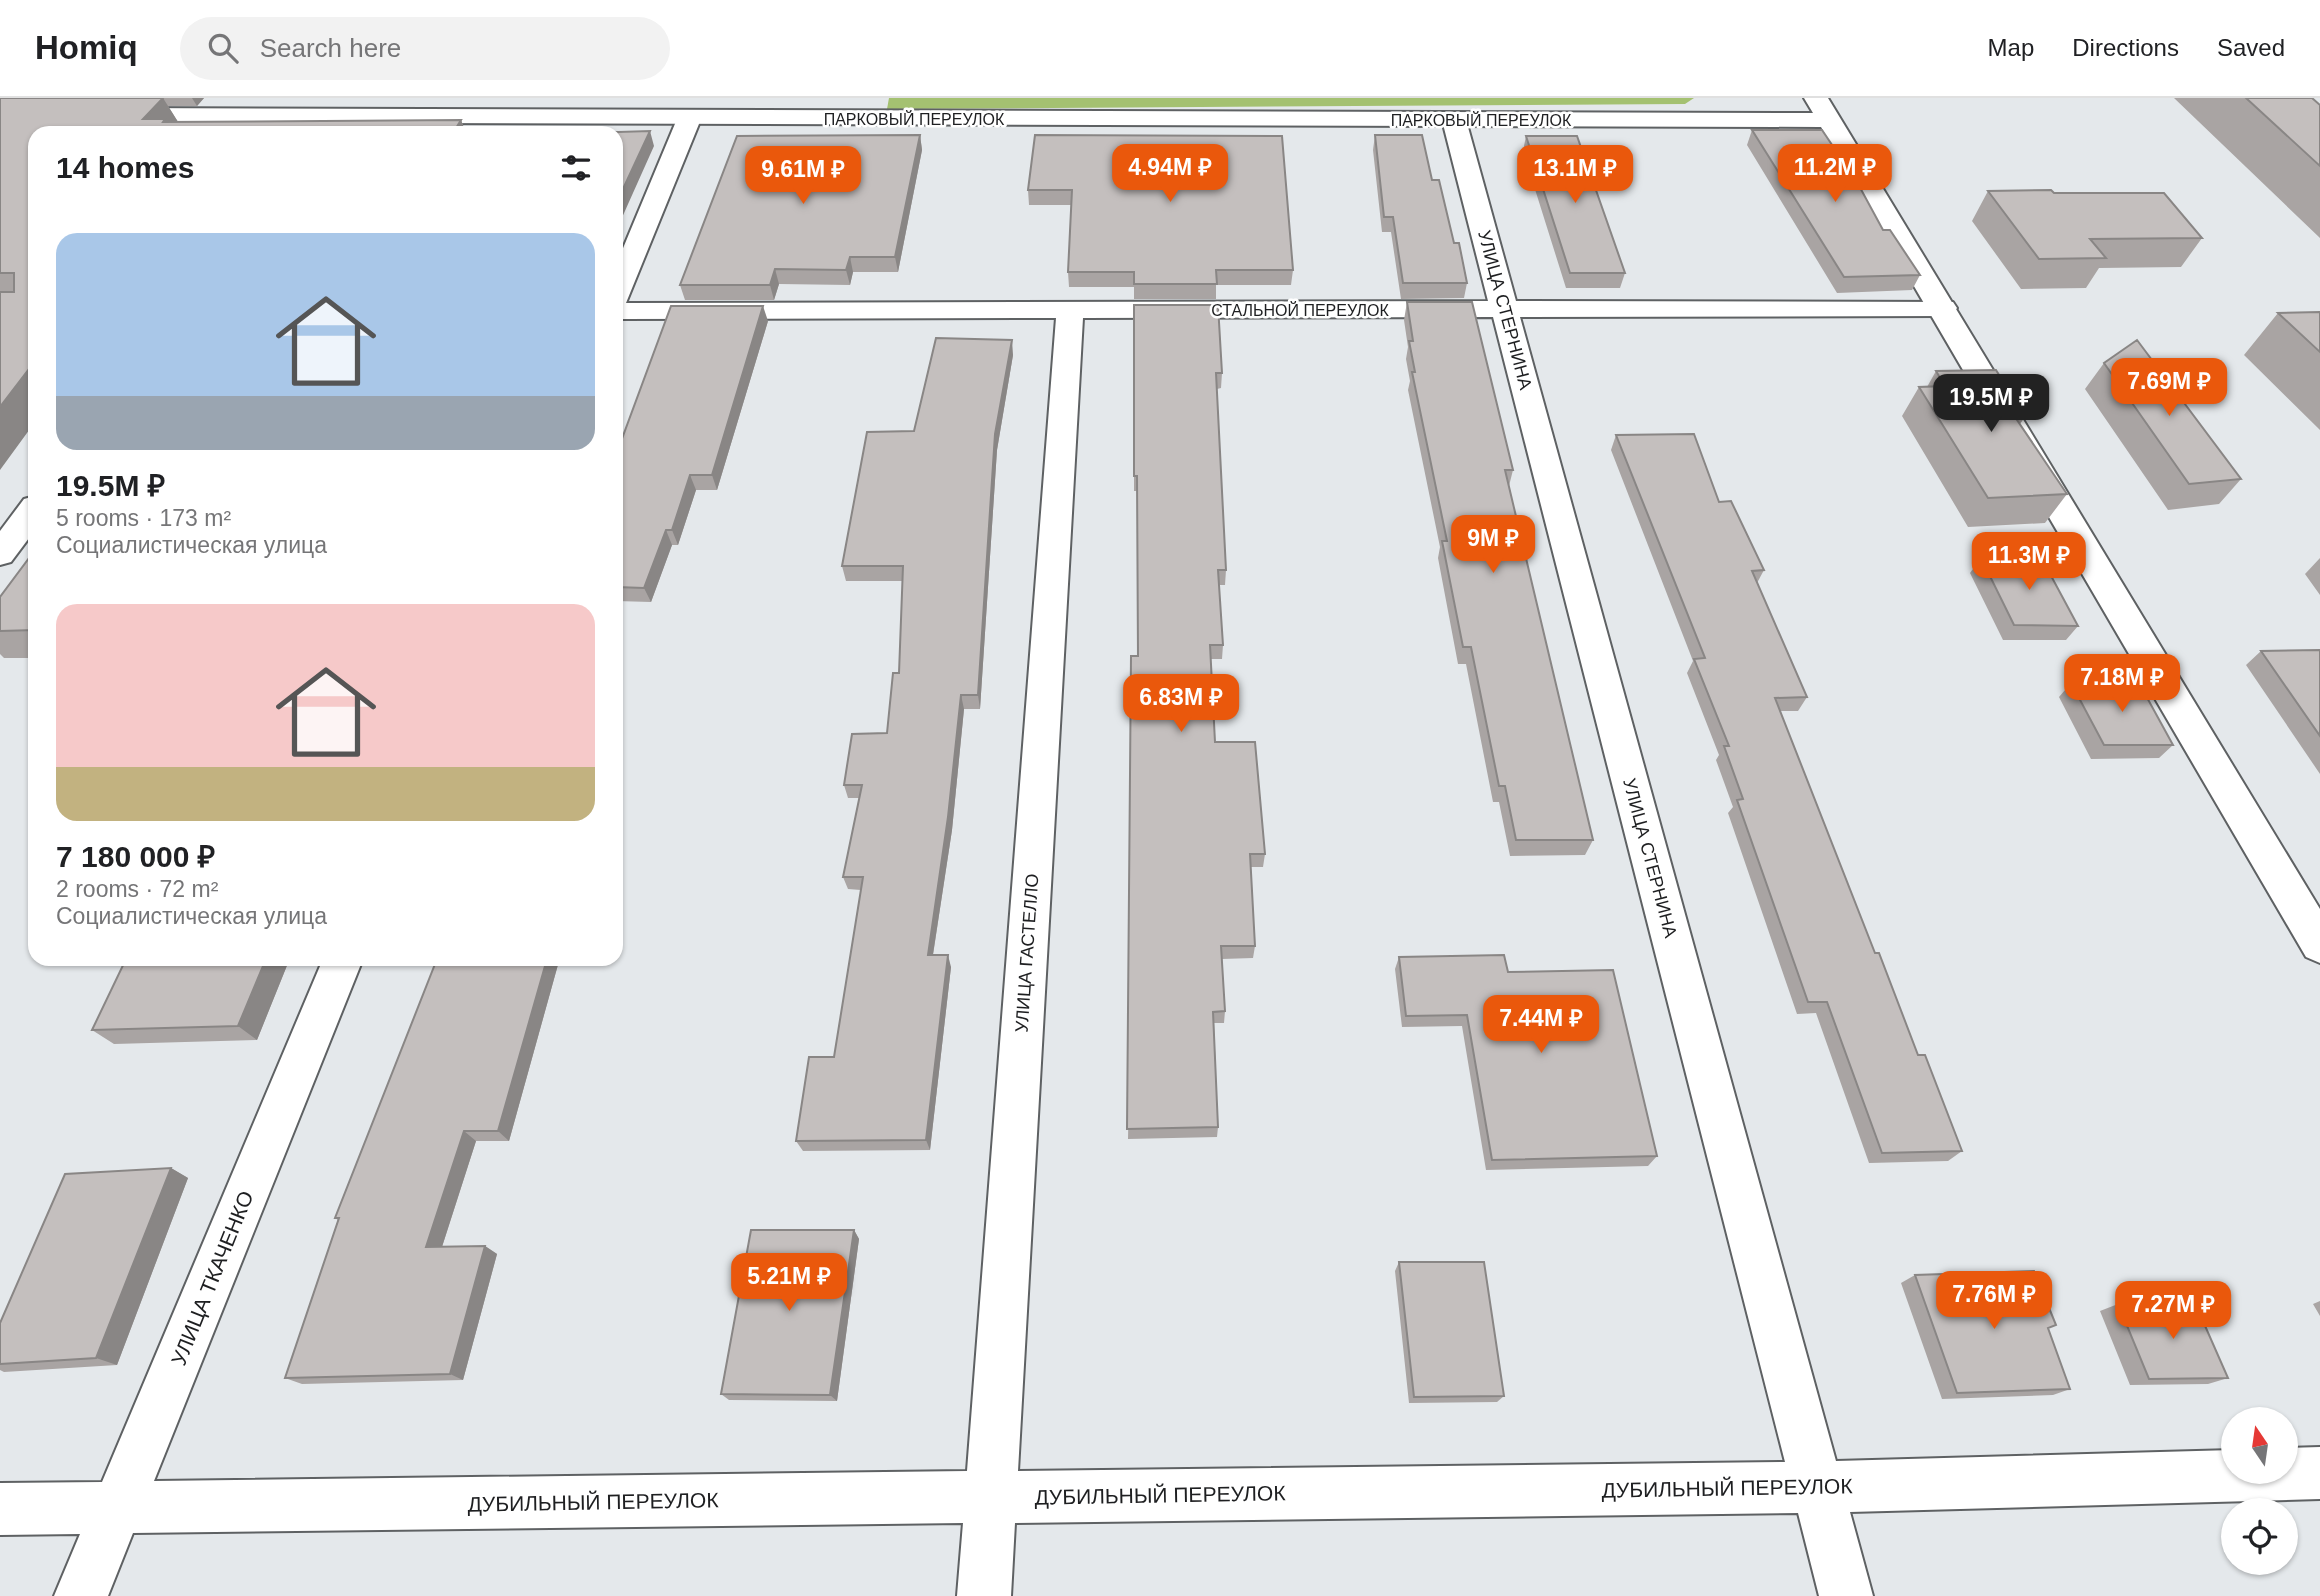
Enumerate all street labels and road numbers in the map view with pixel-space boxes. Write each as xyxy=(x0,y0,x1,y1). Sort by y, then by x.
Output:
street label: ПАРКОВЫЙ ПЕРЕУЛОК xyxy=(824,110,1005,128)
street label: ПАРКОВЫЙ ПЕРЕУЛОК xyxy=(1391,111,1572,129)
street label: УЛИЦА СТЕРНИНА xyxy=(1474,228,1536,392)
street label: СТАЛЬНОЙ ПЕРЕУЛОК xyxy=(1211,301,1390,319)
street label: УЛИЦА СТЕРНИНА xyxy=(1619,776,1681,940)
street label: УЛИЦА ГАСТЕЛЛО xyxy=(1011,873,1043,1033)
street label: УЛИЦА ТКАЧЕНКО xyxy=(167,1188,257,1368)
street label: ДУБИЛЬНЫЙ ПЕРЕУЛОК xyxy=(1601,1474,1853,1502)
street label: ДУБИЛЬНЫЙ ПЕРЕУЛОК xyxy=(1034,1481,1286,1509)
street label: ДУБИЛЬНЫЙ ПЕРЕУЛОК xyxy=(467,1488,719,1516)

